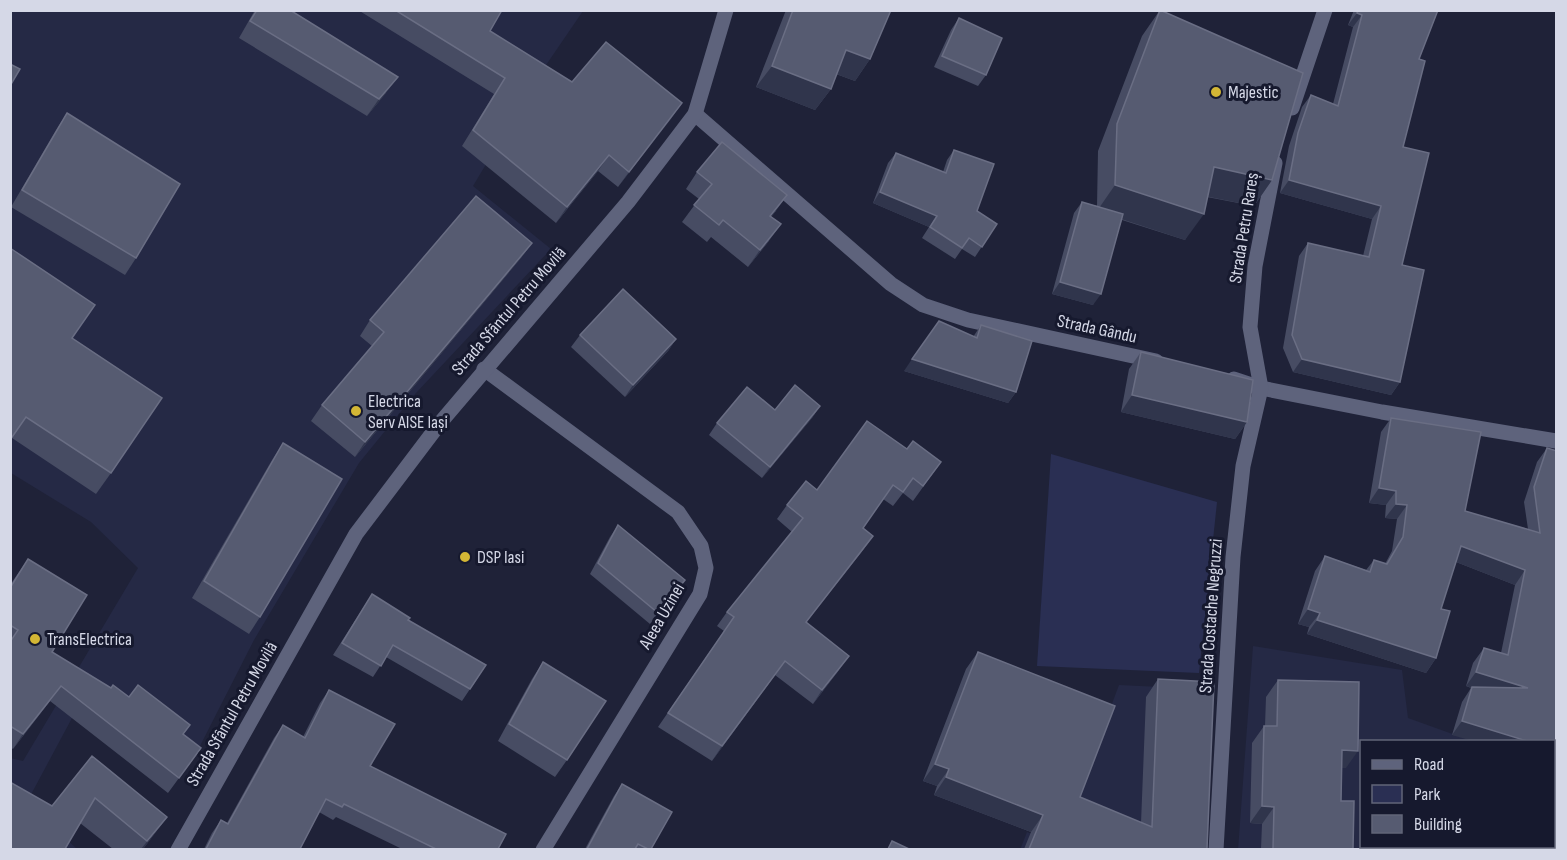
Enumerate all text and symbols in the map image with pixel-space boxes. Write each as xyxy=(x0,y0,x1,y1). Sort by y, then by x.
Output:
place label: Majestic xyxy=(1228,82,1279,103)
marker: Majestic xyxy=(1209,85,1223,99)
street label: Strada Petru Rareș xyxy=(1225,171,1263,285)
street label: Strada Sfântul Petru Movilă xyxy=(447,242,571,380)
street label: Strada Gându xyxy=(1055,310,1139,348)
place label: Electrica Serv AISE Iași xyxy=(368,391,448,433)
marker: Electrica Serv AISE Iași xyxy=(349,404,363,418)
street label: Strada Costache Negruzzi xyxy=(1195,538,1227,694)
place label: DSP Iasi xyxy=(477,547,524,568)
marker: DSP Iasi xyxy=(458,550,472,564)
street label: Aleea Uzinei xyxy=(634,579,689,654)
place label: TransElectrica xyxy=(47,629,132,650)
marker: TransElectrica xyxy=(28,632,42,646)
street label: Strada Sfântul Petru Movilă xyxy=(182,638,282,790)
legend xyxy=(1360,740,1555,848)
text: Road xyxy=(1414,754,1444,775)
text: Park xyxy=(1414,784,1440,805)
text: Building xyxy=(1414,814,1462,835)

